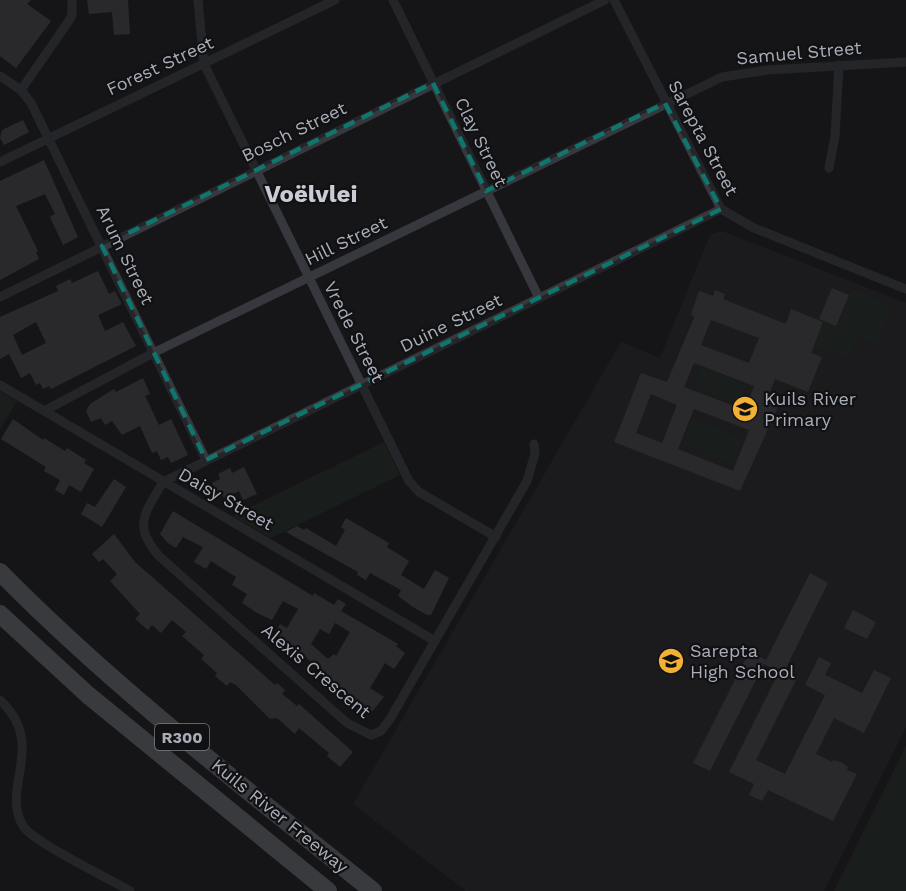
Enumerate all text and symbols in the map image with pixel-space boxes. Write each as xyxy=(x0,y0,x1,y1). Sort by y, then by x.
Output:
street label: Forest Street xyxy=(103,31,217,99)
street label: Samuel Street xyxy=(736,37,863,68)
street label: Sarepta Street xyxy=(664,76,743,199)
street label: Clay Street xyxy=(451,94,512,190)
street label: Bosch Street xyxy=(238,97,350,166)
district label: Voëlvlei xyxy=(265,180,357,208)
street label: Arum Street xyxy=(92,202,159,308)
street label: Hill Street xyxy=(301,211,391,269)
street label: Vrede Street xyxy=(320,278,389,386)
street label: Duine Street xyxy=(396,289,506,356)
place label: Kuils River Primary xyxy=(764,388,856,430)
school or university icon: Kuils River Primary xyxy=(730,394,760,424)
street label: Daisy Street xyxy=(175,463,278,534)
street label: Alexis Crescent xyxy=(258,619,375,723)
place label: Sarepta High School xyxy=(690,640,795,682)
school or university icon: Sarepta High School xyxy=(656,646,686,676)
road number: R300 xyxy=(155,724,209,750)
street label: Kuils River Freeway xyxy=(208,754,353,878)

